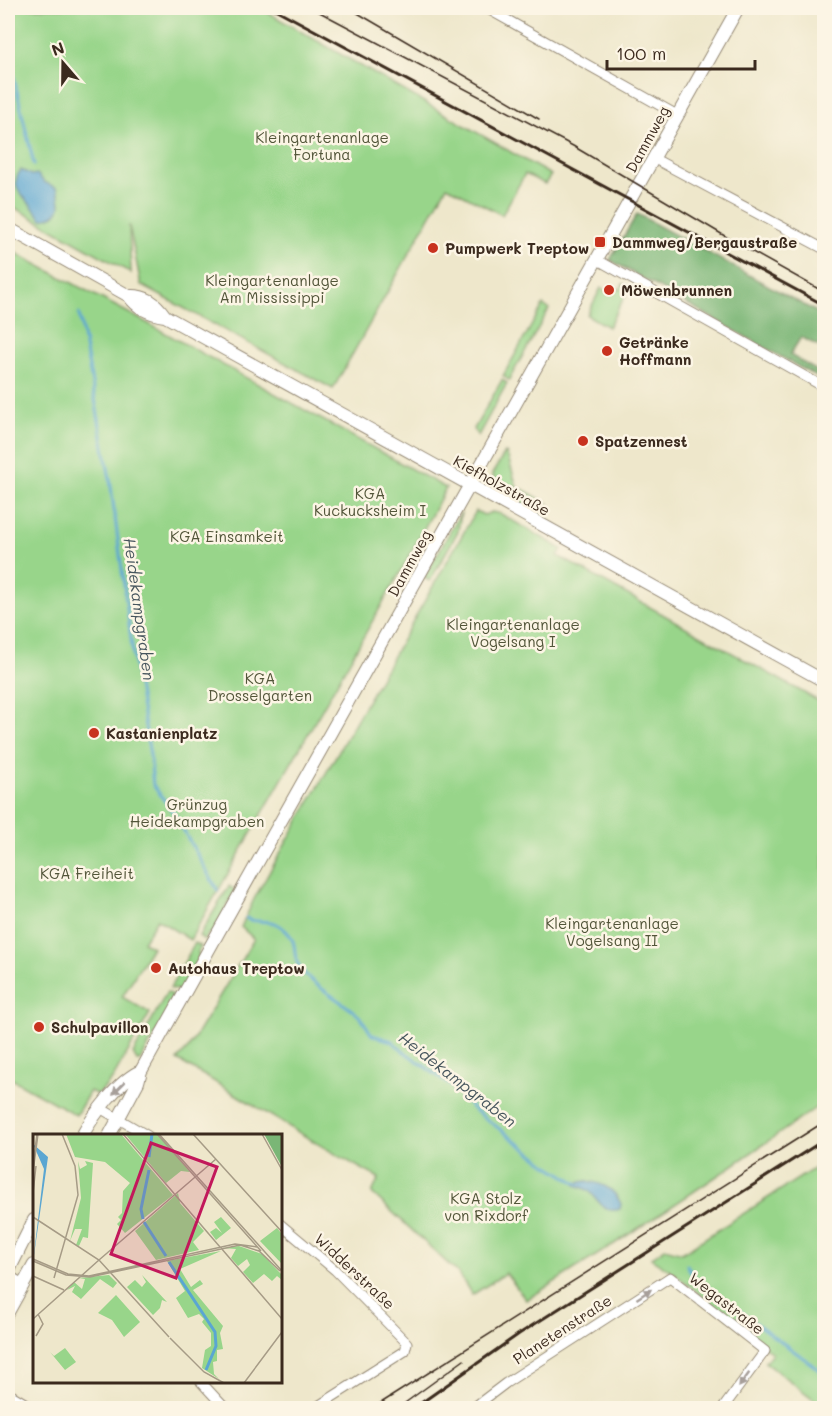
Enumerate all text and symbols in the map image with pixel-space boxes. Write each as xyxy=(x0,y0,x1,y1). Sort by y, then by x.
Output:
north arrow xyxy=(33,33,93,93)
scale bar xyxy=(607,33,756,71)
text: N xyxy=(48,36,67,60)
text: 100 m xyxy=(616,41,666,65)
street label: Dammweg xyxy=(621,102,674,176)
park label: Kleingartenanlage Fortuna xyxy=(255,127,389,164)
place label: Dammweg/Bergaustraße xyxy=(612,232,797,252)
marker: Dammweg/Bergaustraße xyxy=(593,235,607,249)
place label: Pumpwerk Treptow xyxy=(445,238,589,258)
marker: Pumpwerk Treptow xyxy=(426,241,440,255)
park label: Kleingartenanlage Am Mississippi xyxy=(205,270,339,307)
place label: Möwenbrunnen xyxy=(621,280,732,300)
marker: Möwenbrunnen xyxy=(602,283,616,297)
place label: Getränke Hoffmann xyxy=(619,332,691,369)
marker: Getränke Hoffmann xyxy=(600,344,614,358)
place label: Spatzennest xyxy=(595,431,688,451)
marker: Spatzennest xyxy=(576,434,590,448)
street label: Kiefholzstraße xyxy=(450,450,554,520)
park label: KGA Kuckucksheim I xyxy=(314,483,426,520)
park label: KGA Einsamkeit xyxy=(170,526,284,546)
street label: Dammweg xyxy=(383,526,436,600)
water label: Heidekampgraben xyxy=(120,536,160,682)
park label: Kleingartenanlage Vogelsang I xyxy=(446,614,580,651)
park label: KGA Drosselgarten xyxy=(208,668,312,705)
place label: Kastanienplatz xyxy=(106,723,218,743)
marker: Kastanienplatz xyxy=(87,726,101,740)
park label: Grünzug Heidekampgraben xyxy=(130,794,264,831)
park label: KGA Freiheit xyxy=(40,863,134,883)
park label: Kleingartenanlage Vogelsang II xyxy=(545,913,679,950)
place label: Autohaus Treptow xyxy=(168,958,305,978)
marker: Autohaus Treptow xyxy=(149,961,163,975)
place label: Schulpavillon xyxy=(51,1017,148,1037)
marker: Schulpavillon xyxy=(32,1020,46,1034)
water label: Heidekampgraben xyxy=(395,1027,521,1132)
one-way arrow xyxy=(113,1080,127,1094)
inset map xyxy=(33,1134,282,1383)
park label: KGA Stolz von Rixdorf xyxy=(444,1188,529,1225)
street label: Widderstraße xyxy=(310,1229,400,1313)
street label: Wegastraße xyxy=(685,1267,769,1339)
one-way arrow xyxy=(635,1289,652,1300)
street label: Planetenstraße xyxy=(509,1290,615,1368)
one-way arrow xyxy=(738,1372,750,1388)

